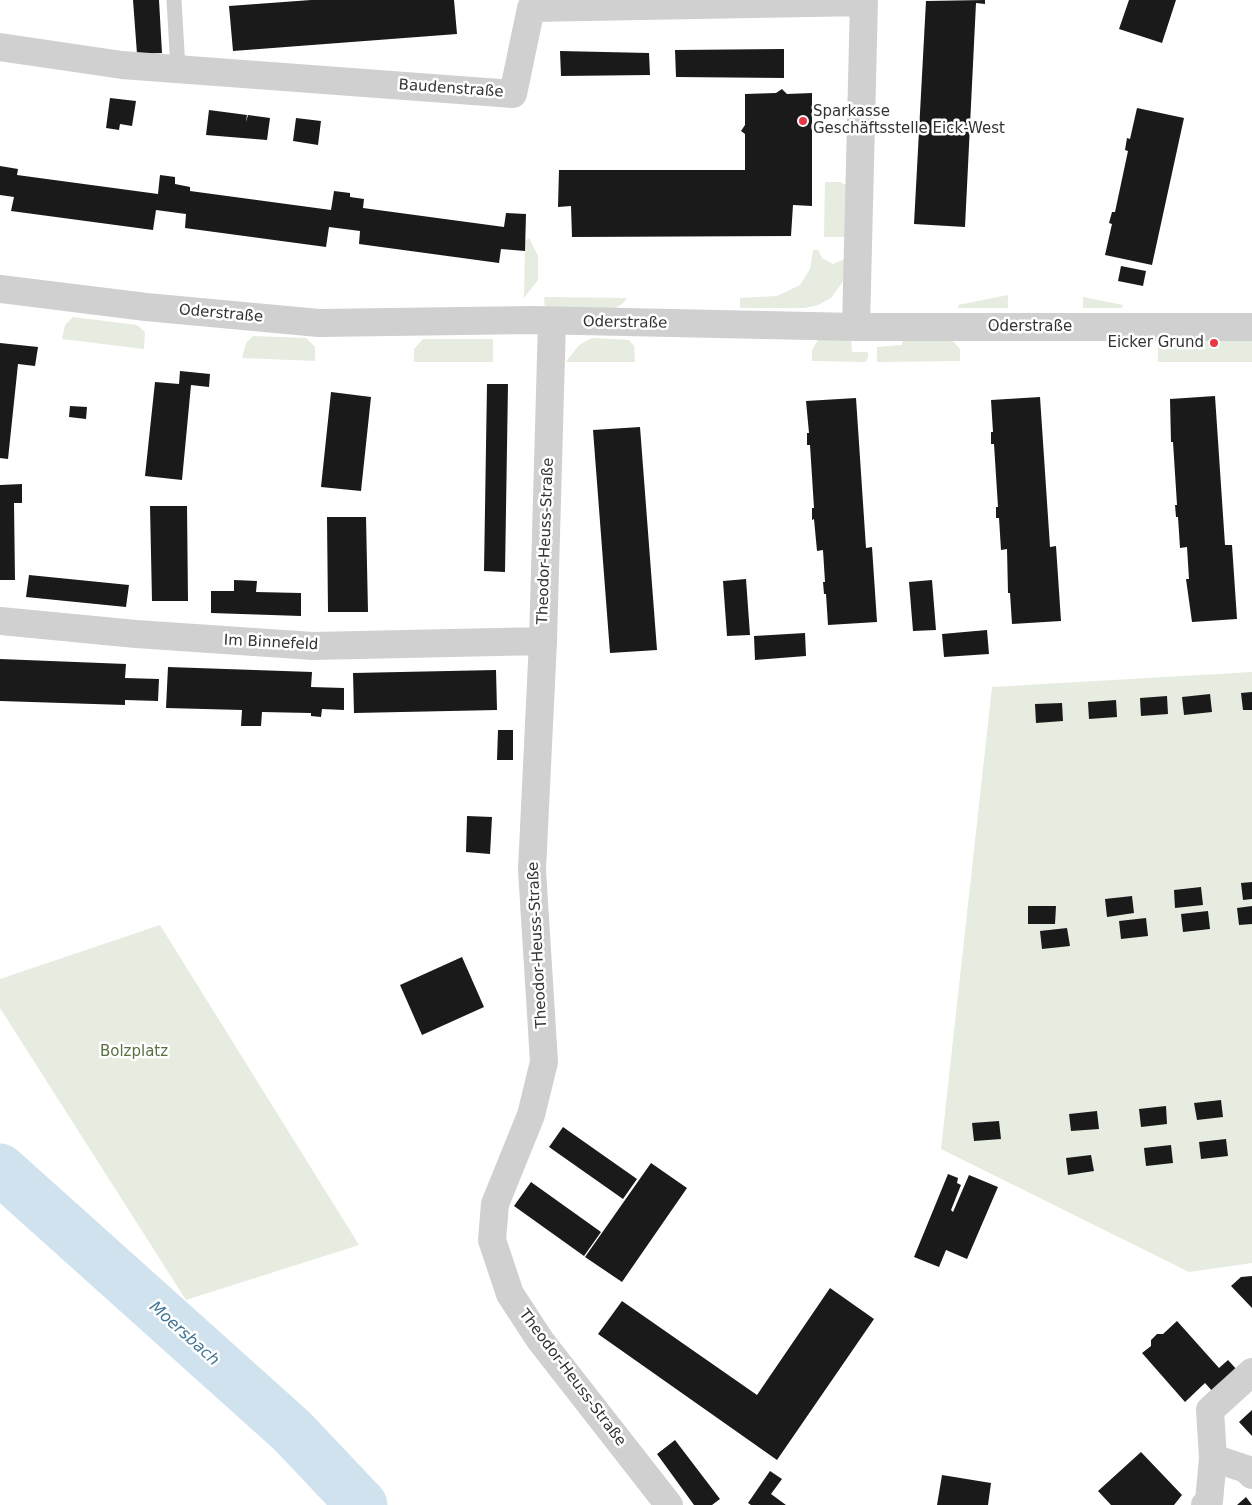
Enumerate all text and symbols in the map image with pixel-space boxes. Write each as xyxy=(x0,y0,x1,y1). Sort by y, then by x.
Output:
street label: Baudenstraße xyxy=(398,76,504,102)
place label: Sparkasse Geschäftsstelle Eick-West xyxy=(813,103,1005,138)
marker: Sparkasse Geschäftsstelle Eick-West xyxy=(797,115,809,127)
street label: Oderstraße xyxy=(178,301,264,327)
street label: Oderstraße xyxy=(583,313,667,333)
street label: Oderstraße xyxy=(988,318,1072,336)
place label: Eicker Grund xyxy=(1107,334,1204,352)
marker: Eicker Grund xyxy=(1208,337,1220,349)
street label: Theodor-Heuss-Straße xyxy=(534,457,558,625)
street label: Im Binnefeld xyxy=(223,632,319,654)
street label: Theodor-Heuss-Straße xyxy=(525,861,551,1029)
park label: Bolzplatz xyxy=(100,1043,168,1061)
water label: Moersbach xyxy=(145,1298,223,1370)
street label: Theodor-Heuss-Straße xyxy=(515,1306,629,1450)

